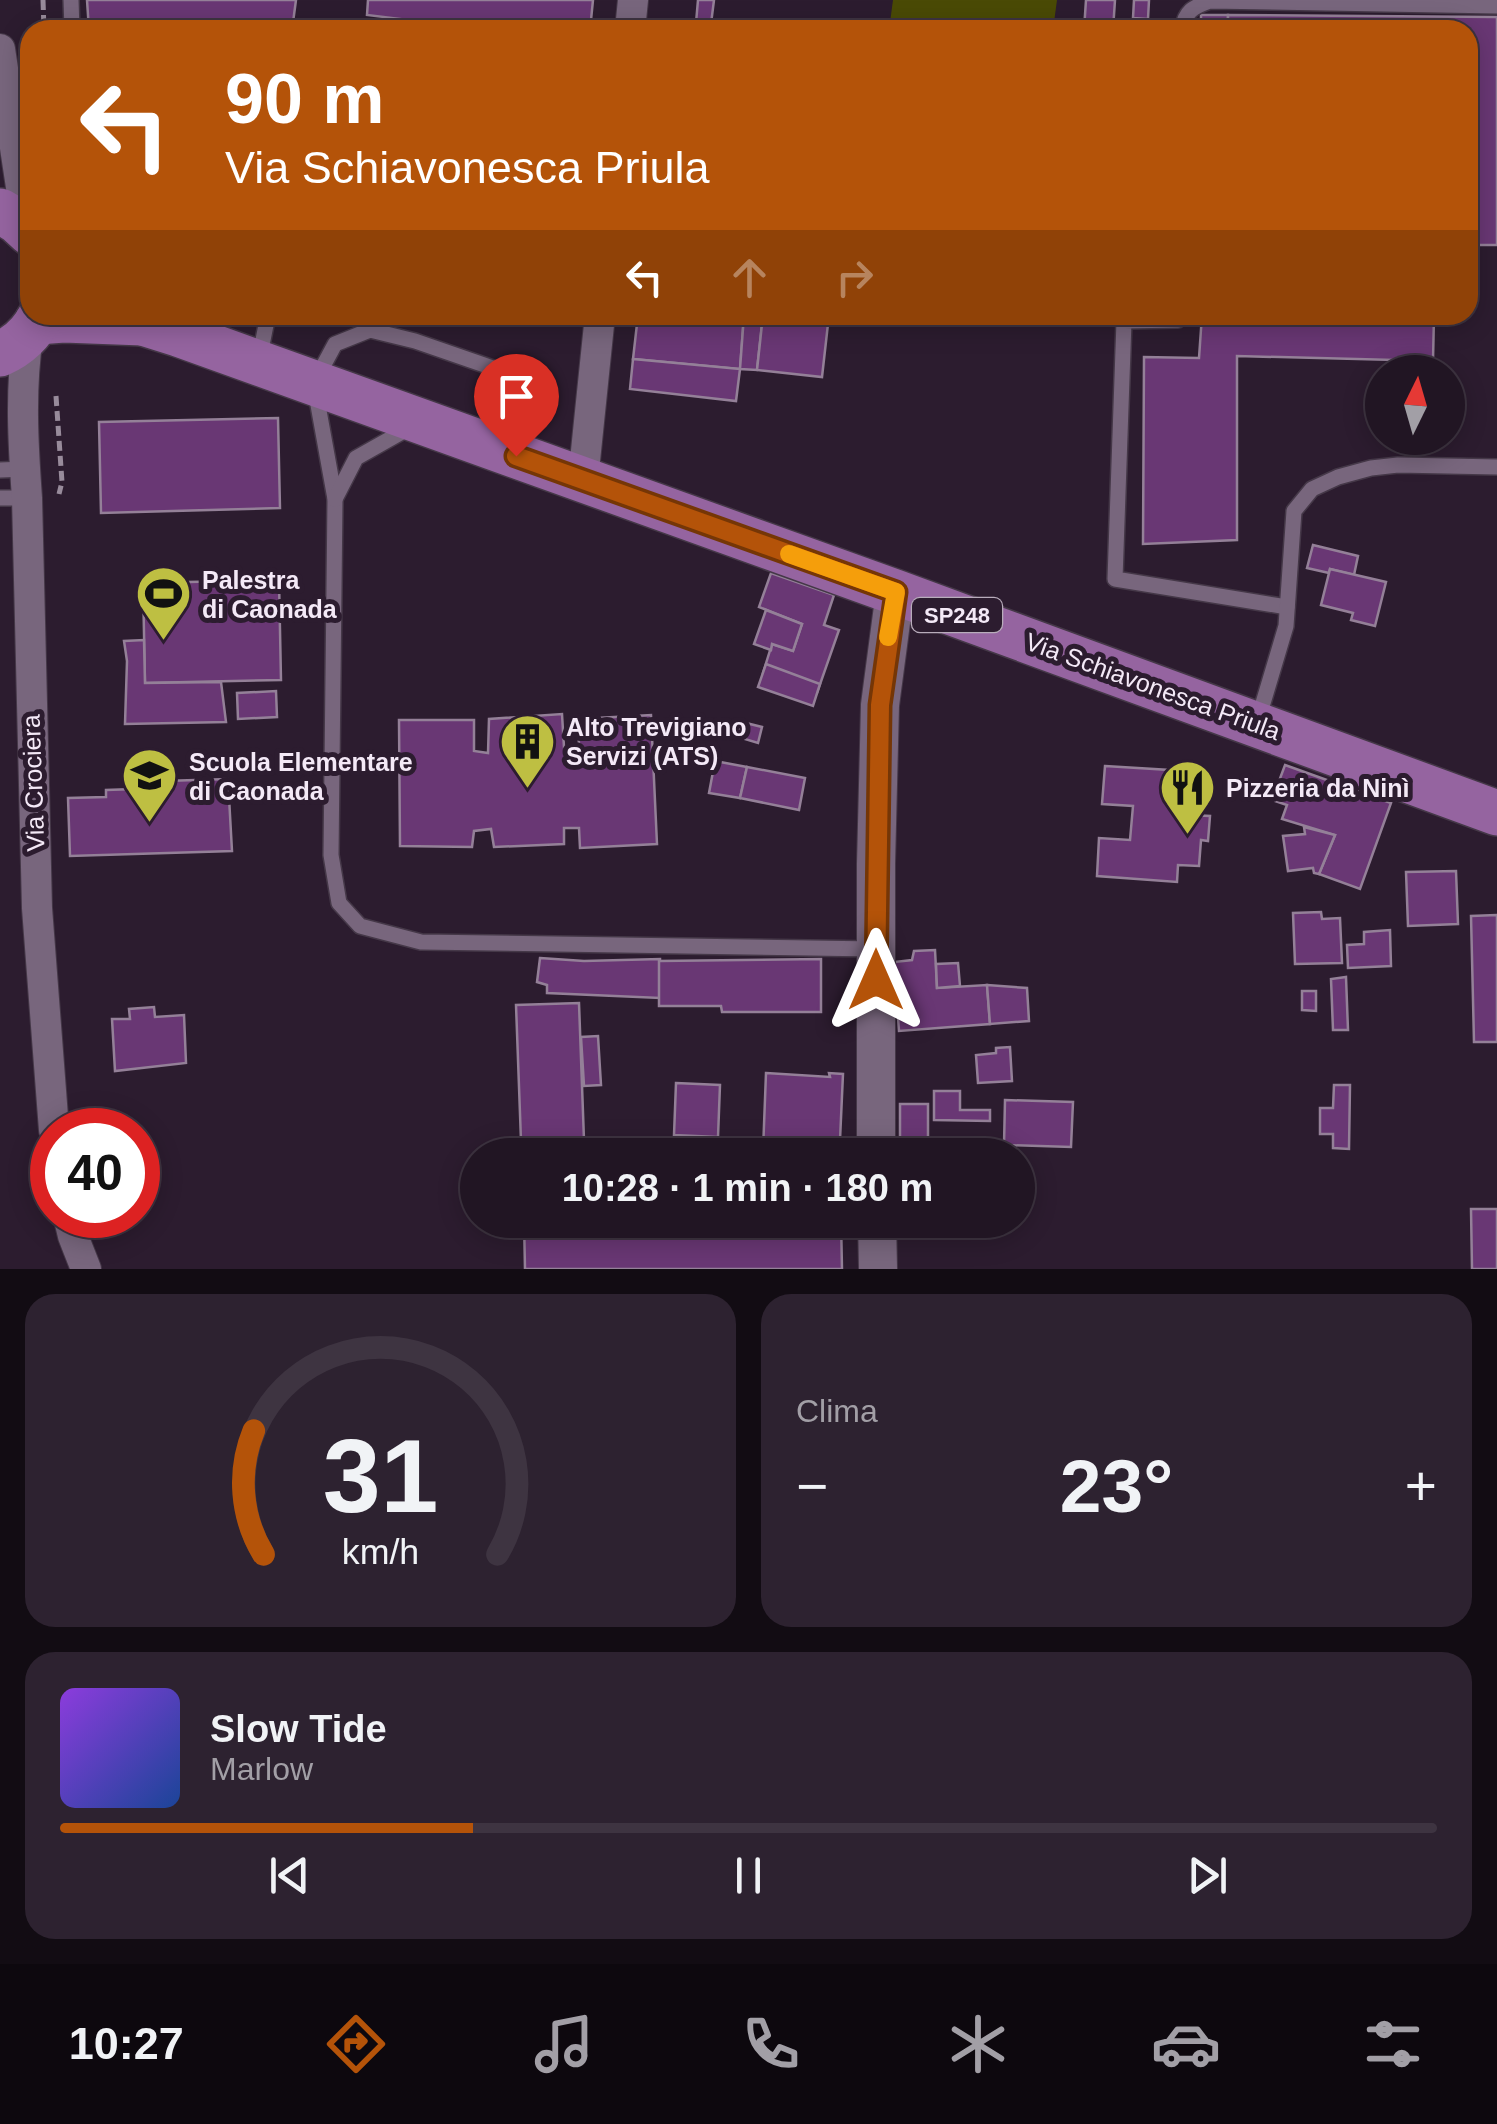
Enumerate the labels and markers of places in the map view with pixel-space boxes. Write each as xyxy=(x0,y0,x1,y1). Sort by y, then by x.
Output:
pin xyxy=(474,354,559,457)
sports icon: Palestra di Caonada xyxy=(133,564,193,643)
place label: Palestra di Caonada xyxy=(202,566,338,623)
building icon: Alto Trevigiano Servizi (ATS) xyxy=(497,711,557,790)
place label: Alto Trevigiano Servizi (ATS) xyxy=(566,713,747,770)
school or university icon: Scuola Elementare di Caonada xyxy=(120,746,180,825)
place label: Scuola Elementare di Caonada xyxy=(189,748,413,805)
restaurant icon: Pizzeria da Ninì xyxy=(1157,758,1217,837)
place label: Pizzeria da Ninì xyxy=(1226,774,1409,802)

